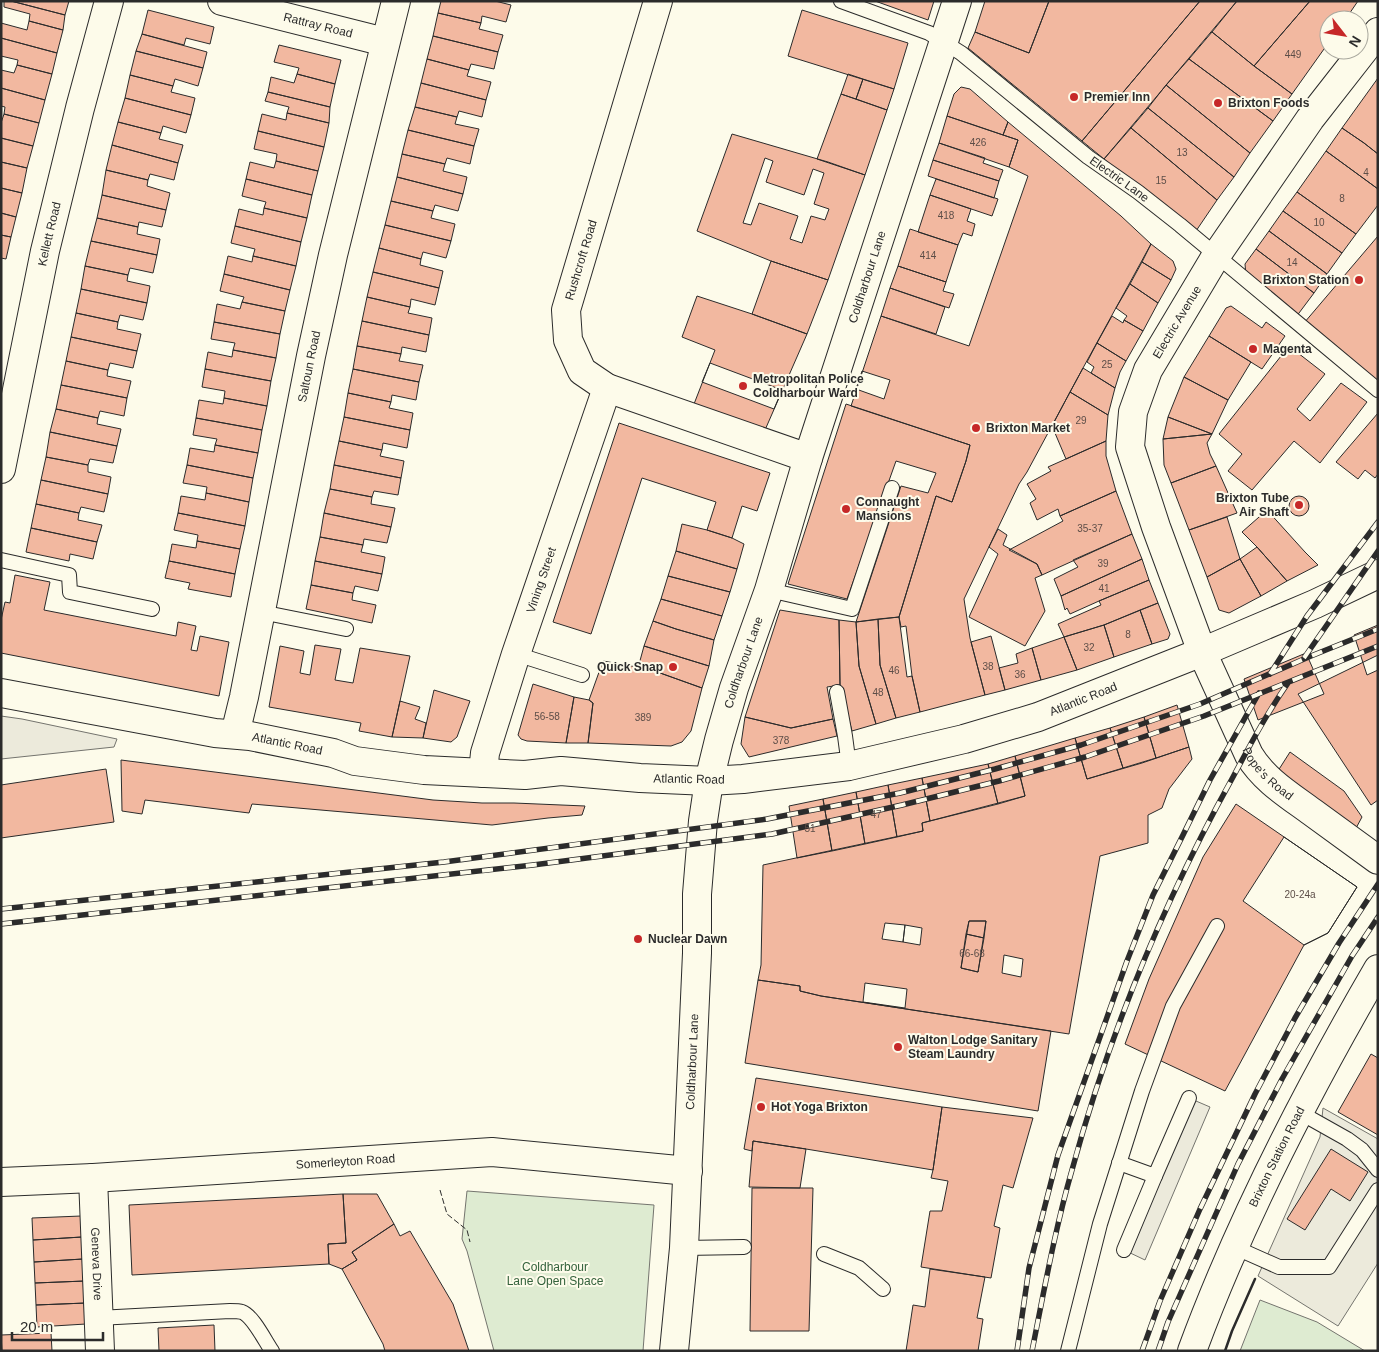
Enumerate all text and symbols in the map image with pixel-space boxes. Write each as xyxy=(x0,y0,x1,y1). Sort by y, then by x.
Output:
street label: Rattray Road xyxy=(282,10,354,41)
north arrow xyxy=(1319,10,1369,60)
text: N xyxy=(1346,33,1365,50)
house number: 449 xyxy=(1285,49,1302,60)
place label: Premier Inn xyxy=(1084,90,1150,104)
marker: Premier Inn xyxy=(1068,91,1080,103)
place label: Brixton Foods xyxy=(1228,96,1310,110)
marker: Brixton Foods xyxy=(1212,97,1224,109)
house number: 426 xyxy=(970,137,987,148)
house number: 13 xyxy=(1176,147,1188,158)
street label: Electric Lane xyxy=(1087,153,1152,205)
house number: 4 xyxy=(1363,167,1369,178)
house number: 15 xyxy=(1155,175,1167,186)
house number: 8 xyxy=(1339,193,1345,204)
street label: Kellett Road xyxy=(35,200,64,267)
house number: 418 xyxy=(938,210,955,221)
house number: 10 xyxy=(1313,217,1325,228)
street label: Rushcroft Road xyxy=(562,218,600,302)
street label: Coldharbour Lane xyxy=(845,229,889,325)
house number: 414 xyxy=(920,250,937,261)
house number: 14 xyxy=(1286,257,1298,268)
place label: Brixton Station xyxy=(1263,273,1349,287)
marker: Brixton Station xyxy=(1353,274,1365,286)
street label: Electric Avenue xyxy=(1150,283,1204,361)
street label: Saltoun Road xyxy=(295,329,323,403)
place label: Magenta xyxy=(1263,342,1312,356)
marker: Magenta xyxy=(1247,343,1259,355)
house number: 25 xyxy=(1101,359,1113,370)
place label: Metropolitan Police Coldharbour Ward xyxy=(753,372,864,400)
marker: Metropolitan Police Coldharbour Ward xyxy=(737,380,749,392)
house number: 29 xyxy=(1075,415,1087,426)
place label: Brixton Market xyxy=(986,421,1070,435)
marker: Brixton Market xyxy=(970,422,982,434)
place label: Brixton Tube Air Shaft xyxy=(1216,491,1289,519)
place label: Connaught Mansions xyxy=(856,495,919,523)
marker: Brixton Tube Air Shaft xyxy=(1293,499,1305,511)
marker: Connaught Mansions xyxy=(840,503,852,515)
house number: 35-37 xyxy=(1077,523,1103,534)
street label: Vining Street xyxy=(524,545,559,615)
house number: 39 xyxy=(1097,558,1109,569)
house number: 41 xyxy=(1098,583,1110,594)
street label: Coldharbour Lane xyxy=(721,614,766,710)
house number: 8 xyxy=(1125,629,1131,640)
house number: 32 xyxy=(1083,642,1095,653)
place label: Quick Snap xyxy=(597,660,663,674)
marker: Quick Snap xyxy=(667,661,679,673)
house number: 38 xyxy=(982,661,994,672)
house number: 46 xyxy=(888,665,900,676)
house number: 36 xyxy=(1014,669,1026,680)
street label: Atlantic Road xyxy=(1048,679,1119,719)
house number: 48 xyxy=(872,687,884,698)
house number: 56-58 xyxy=(534,711,560,722)
house number: 389 xyxy=(635,712,652,723)
street label: Atlantic Road xyxy=(251,730,324,758)
house number: 378 xyxy=(773,735,790,746)
street label: Pope's Road xyxy=(1239,745,1296,803)
street label: Atlantic Road xyxy=(653,771,725,787)
house number: 47 xyxy=(870,809,882,820)
house number: 51 xyxy=(804,823,816,834)
house number: 20-24a xyxy=(1284,889,1316,900)
place label: Nuclear Dawn xyxy=(648,932,727,946)
marker: Nuclear Dawn xyxy=(632,933,644,945)
house number: 66-68 xyxy=(959,948,985,959)
street label: Coldharbour Lane xyxy=(683,1013,701,1110)
place label: Walton Lodge Sanitary Steam Laundry xyxy=(908,1033,1038,1061)
marker: Walton Lodge Sanitary Steam Laundry xyxy=(892,1041,904,1053)
place label: Hot Yoga Brixton xyxy=(771,1100,868,1114)
marker: Hot Yoga Brixton xyxy=(755,1101,767,1113)
street label: Brixton Station Road xyxy=(1246,1104,1308,1209)
street label: Somerleyton Road xyxy=(295,1151,396,1172)
street label: Geneva Drive xyxy=(88,1227,105,1301)
park label: Coldharbour Lane Open Space xyxy=(507,1260,604,1288)
scale bar xyxy=(12,1310,104,1342)
text: 20 m xyxy=(20,1318,53,1335)

